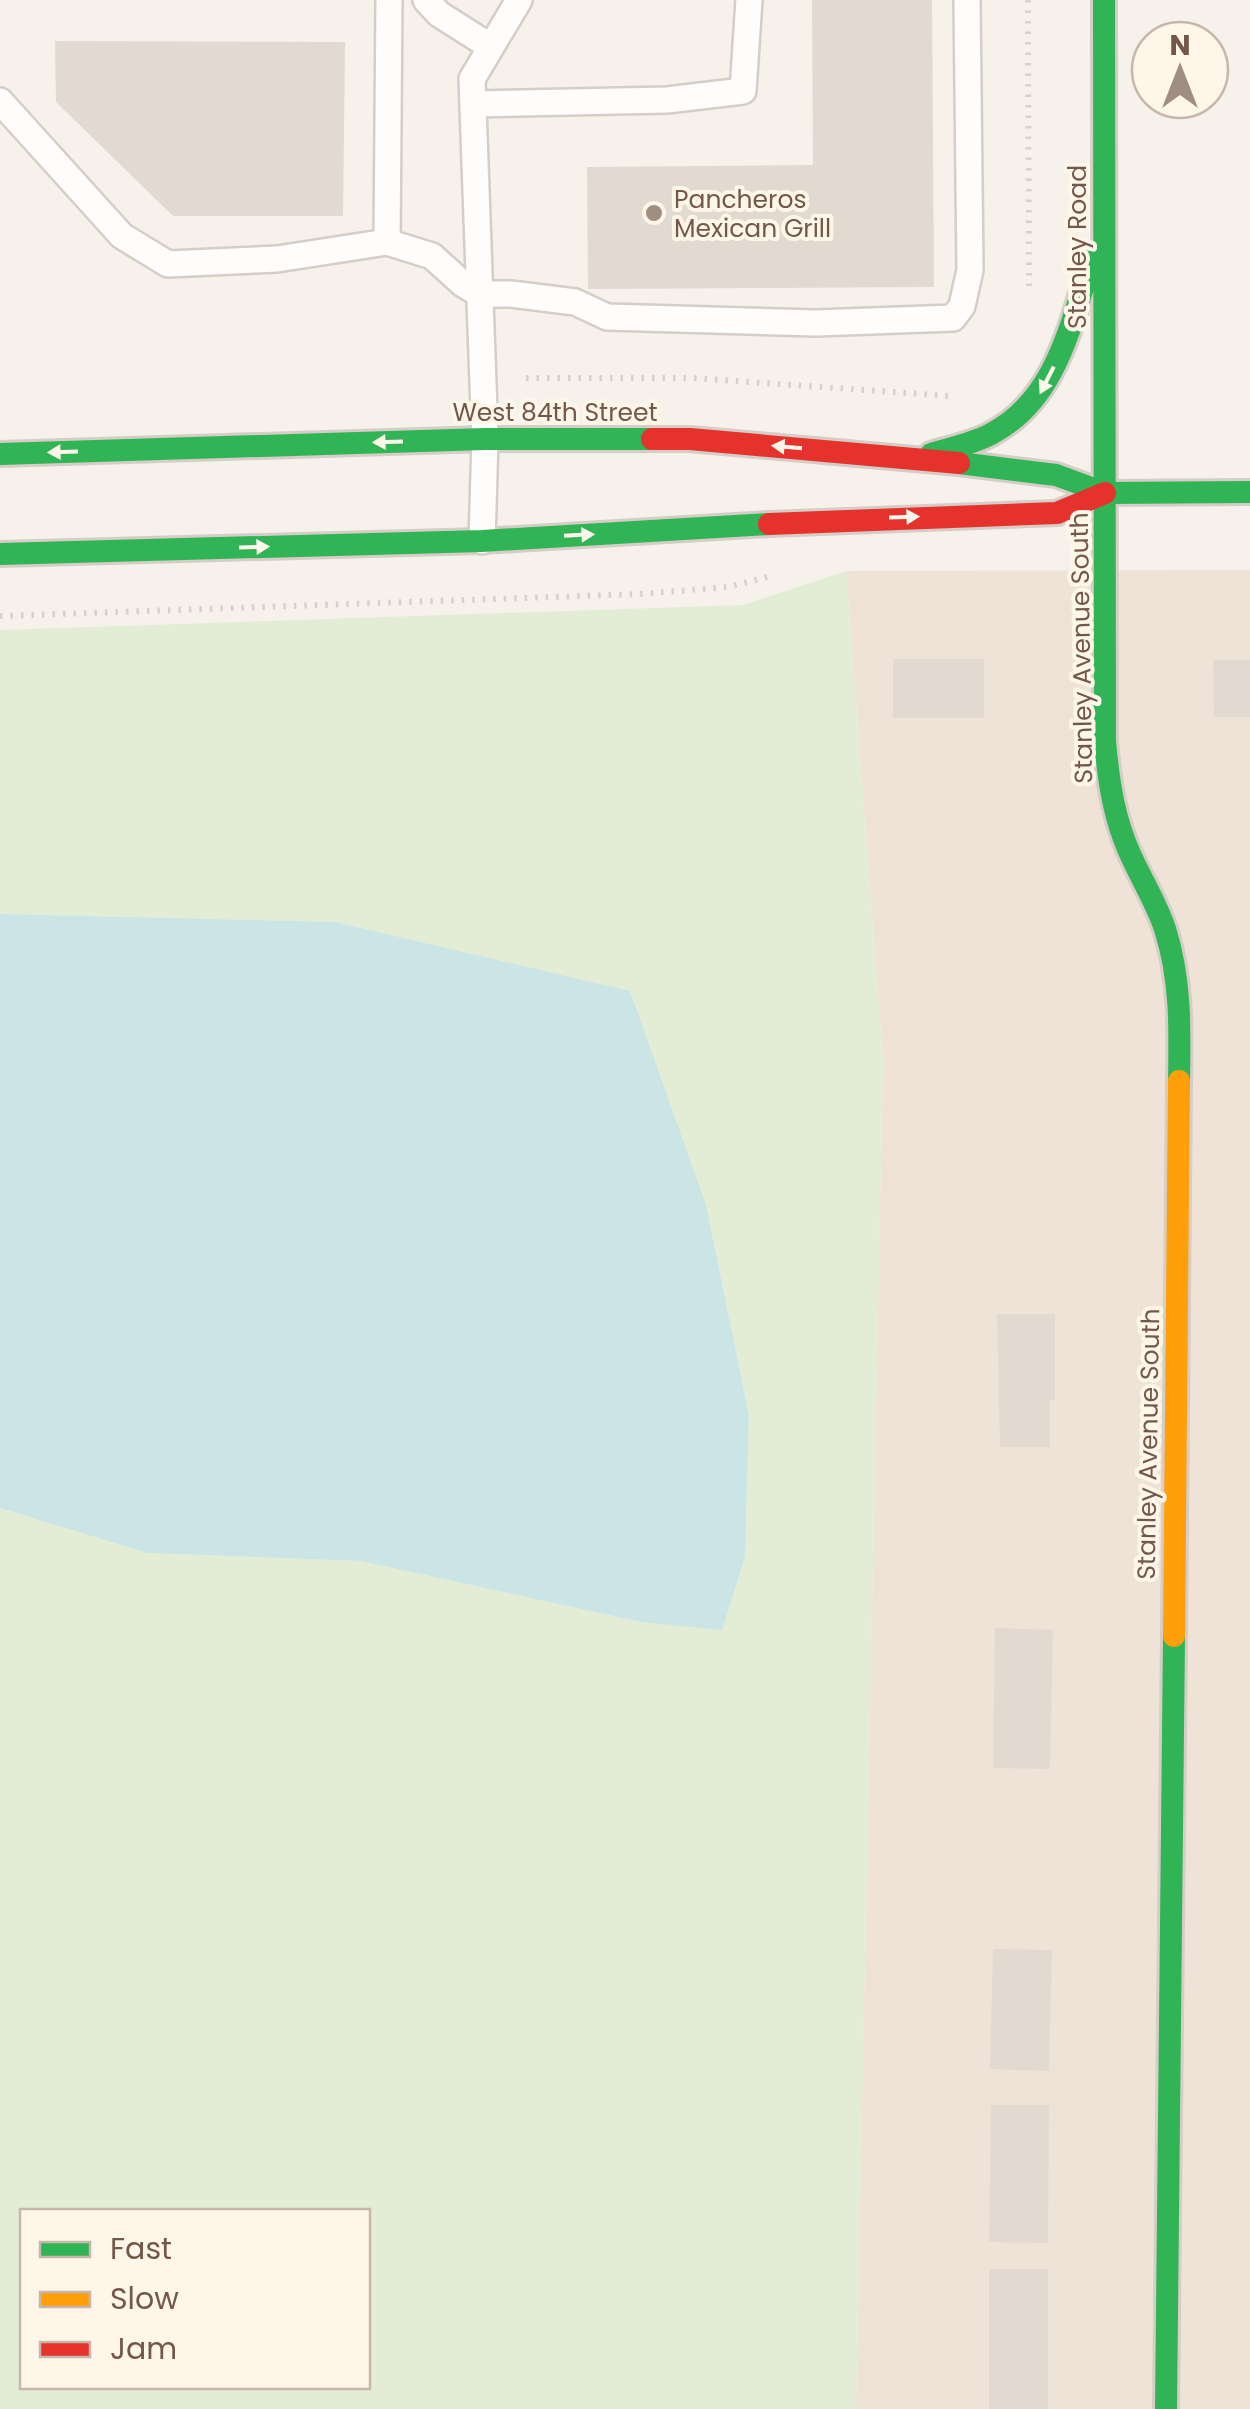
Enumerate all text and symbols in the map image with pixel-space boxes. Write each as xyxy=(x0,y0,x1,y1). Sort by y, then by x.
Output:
north arrow xyxy=(1130,20,1230,120)
text: N xyxy=(1169,26,1191,65)
street label: Stanley Road xyxy=(1060,165,1095,329)
place label: Pancheros Mexican Grill xyxy=(674,182,831,246)
marker: Pancheros Mexican Grill xyxy=(643,202,665,224)
one-way arrow xyxy=(1039,366,1056,395)
street label: West 84th Street xyxy=(452,395,658,430)
one-way arrow xyxy=(371,434,403,450)
one-way arrow xyxy=(770,439,802,455)
one-way arrow xyxy=(46,444,78,460)
one-way arrow xyxy=(888,509,920,525)
street label: Stanley Avenue South xyxy=(1062,512,1101,784)
one-way arrow xyxy=(564,527,596,543)
one-way arrow xyxy=(238,538,270,554)
street label: Stanley Avenue South xyxy=(1129,1308,1168,1580)
legend xyxy=(20,2209,370,2389)
text: Fast xyxy=(110,2227,172,2270)
text: Slow xyxy=(110,2277,179,2320)
text: Jam xyxy=(110,2327,177,2370)

